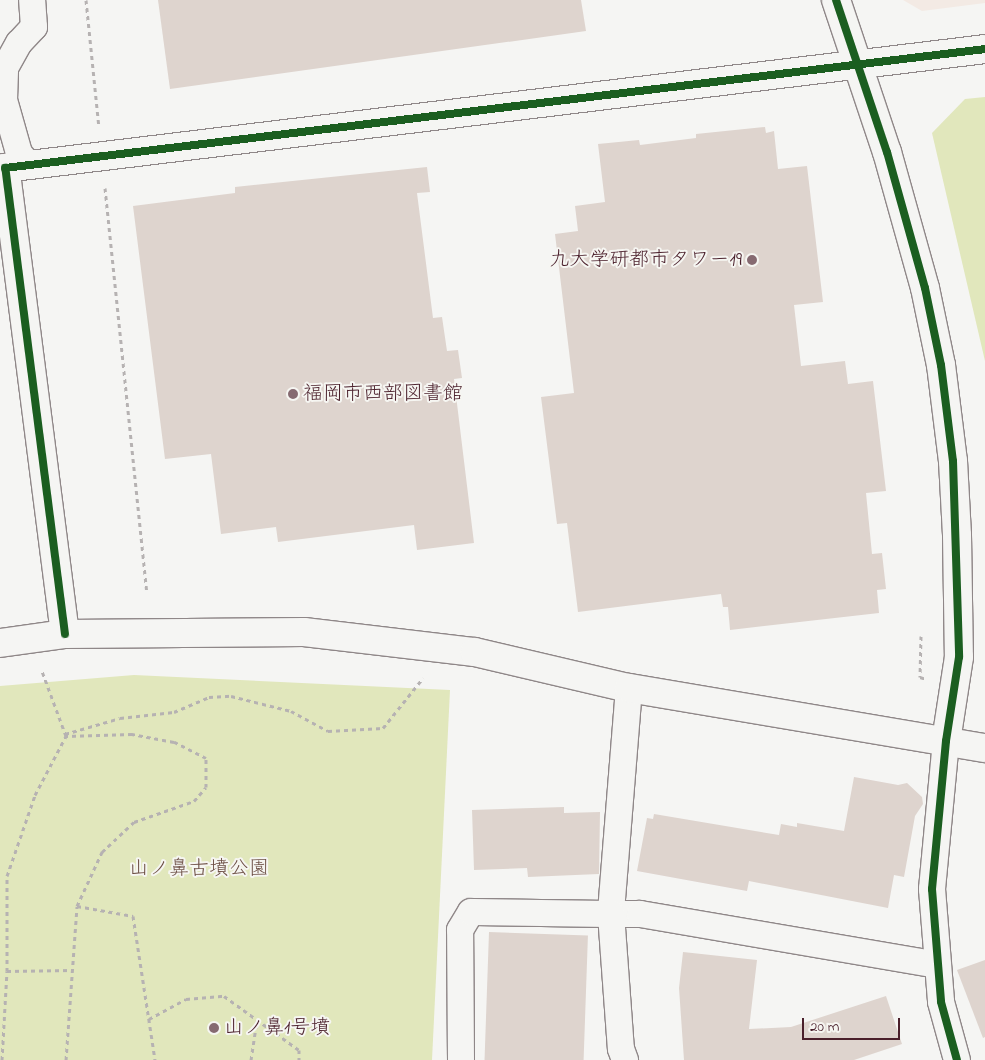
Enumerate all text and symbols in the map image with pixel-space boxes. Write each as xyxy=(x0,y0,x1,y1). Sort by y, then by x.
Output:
place label: 九大学研都市タワー19 xyxy=(550,248,742,272)
marker: 九大学研都市タワー19 xyxy=(746,254,758,266)
place label: 福岡市西部図書館 xyxy=(303,382,463,406)
marker: 福岡市西部図書館 xyxy=(287,388,299,400)
park label: 山ノ鼻古墳公園 xyxy=(129,857,269,881)
scale bar xyxy=(805,1008,902,1040)
place label: 山ノ鼻1号墳 xyxy=(224,1016,330,1040)
text: 20 m xyxy=(810,1016,839,1038)
marker: 山ノ鼻1号墳 xyxy=(208,1022,220,1034)

